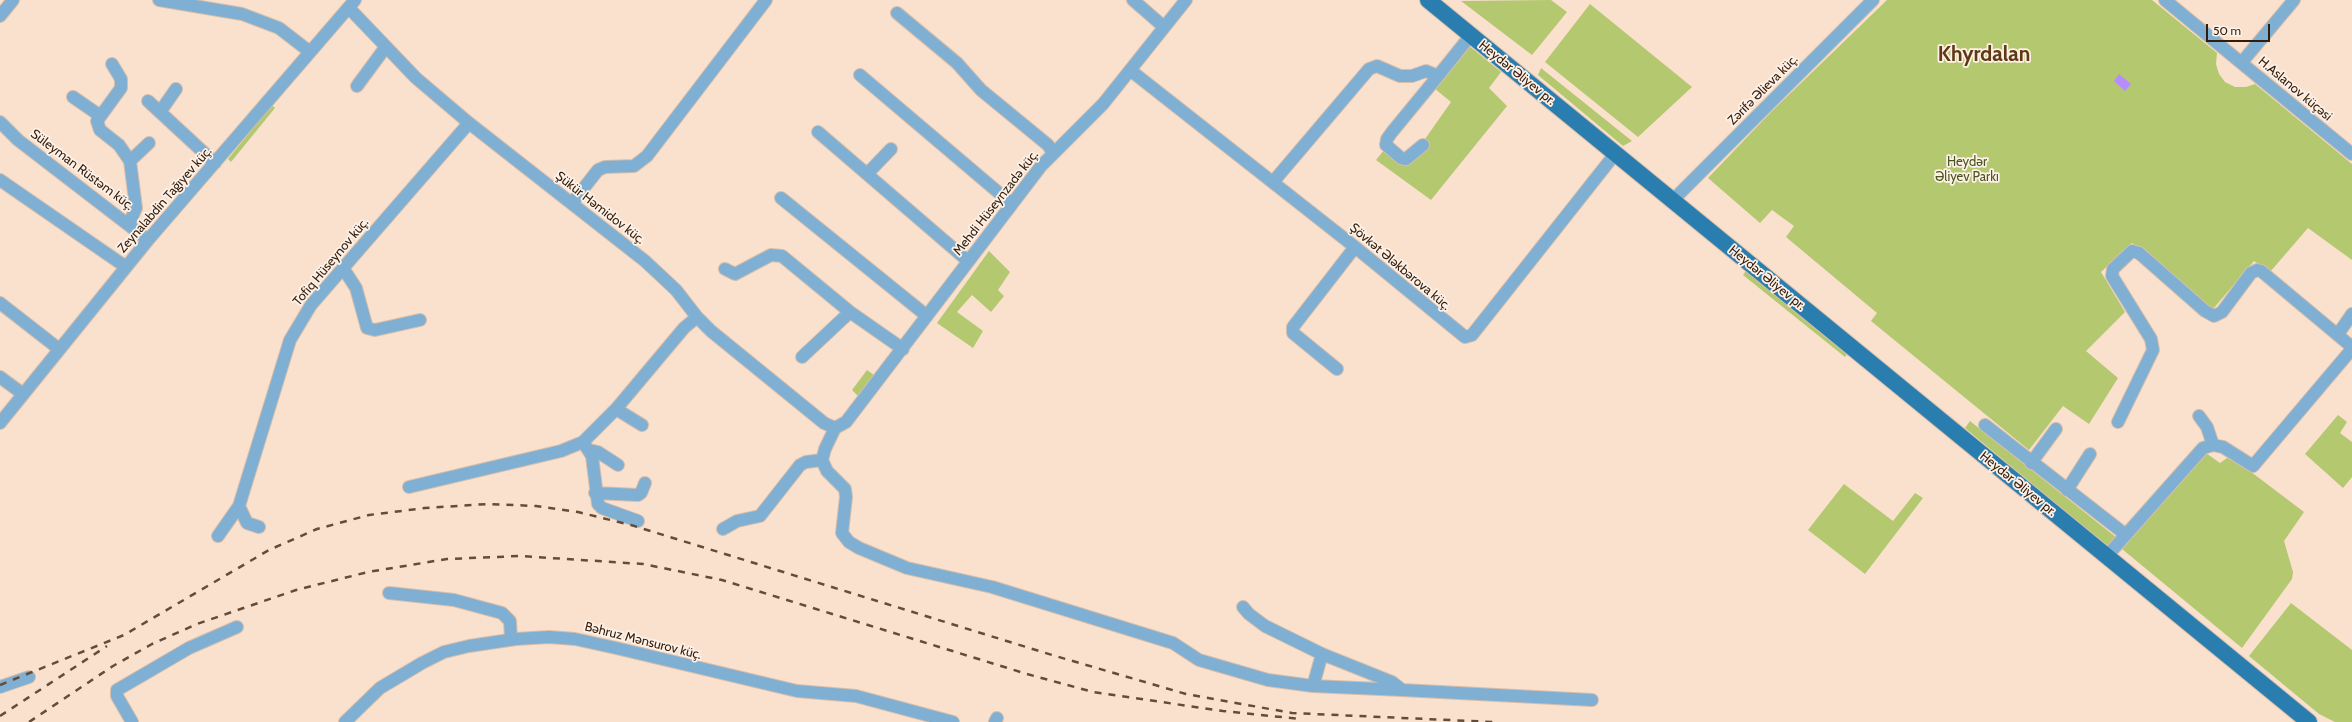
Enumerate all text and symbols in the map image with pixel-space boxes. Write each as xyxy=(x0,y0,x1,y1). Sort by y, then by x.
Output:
scale bar xyxy=(2208,16,2272,42)
text: 50 m xyxy=(2213,23,2241,38)
street label: Heydər Əliyev pr. xyxy=(1476,37,1558,109)
district label: Khyrdalan xyxy=(1938,42,2030,68)
street label: Zərifə Əlieva küç. xyxy=(1725,52,1801,128)
street label: H.Aslanov küçəsi xyxy=(2255,54,2335,124)
street label: Süleyman Rüstəm küç. xyxy=(27,126,137,214)
street label: Zeynalabdin Tağıyev küç. xyxy=(115,144,215,256)
street label: Mehdi Hüseynzadə küç. xyxy=(950,147,1042,259)
park label: Heydər Əliyev Parkı xyxy=(1935,154,1999,185)
street label: Şükür Həmidov küç. xyxy=(552,168,648,248)
street label: Tofiq Hüseynov küç. xyxy=(290,215,372,309)
street label: Şövkət Ələkbərova küç. xyxy=(1346,220,1454,314)
street label: Heydər Əliyev pr. xyxy=(1726,242,1808,314)
street label: Heydər Əliyev pr. xyxy=(1977,448,2059,520)
street label: Bəhruz Mənsurov küç. xyxy=(583,619,703,663)

